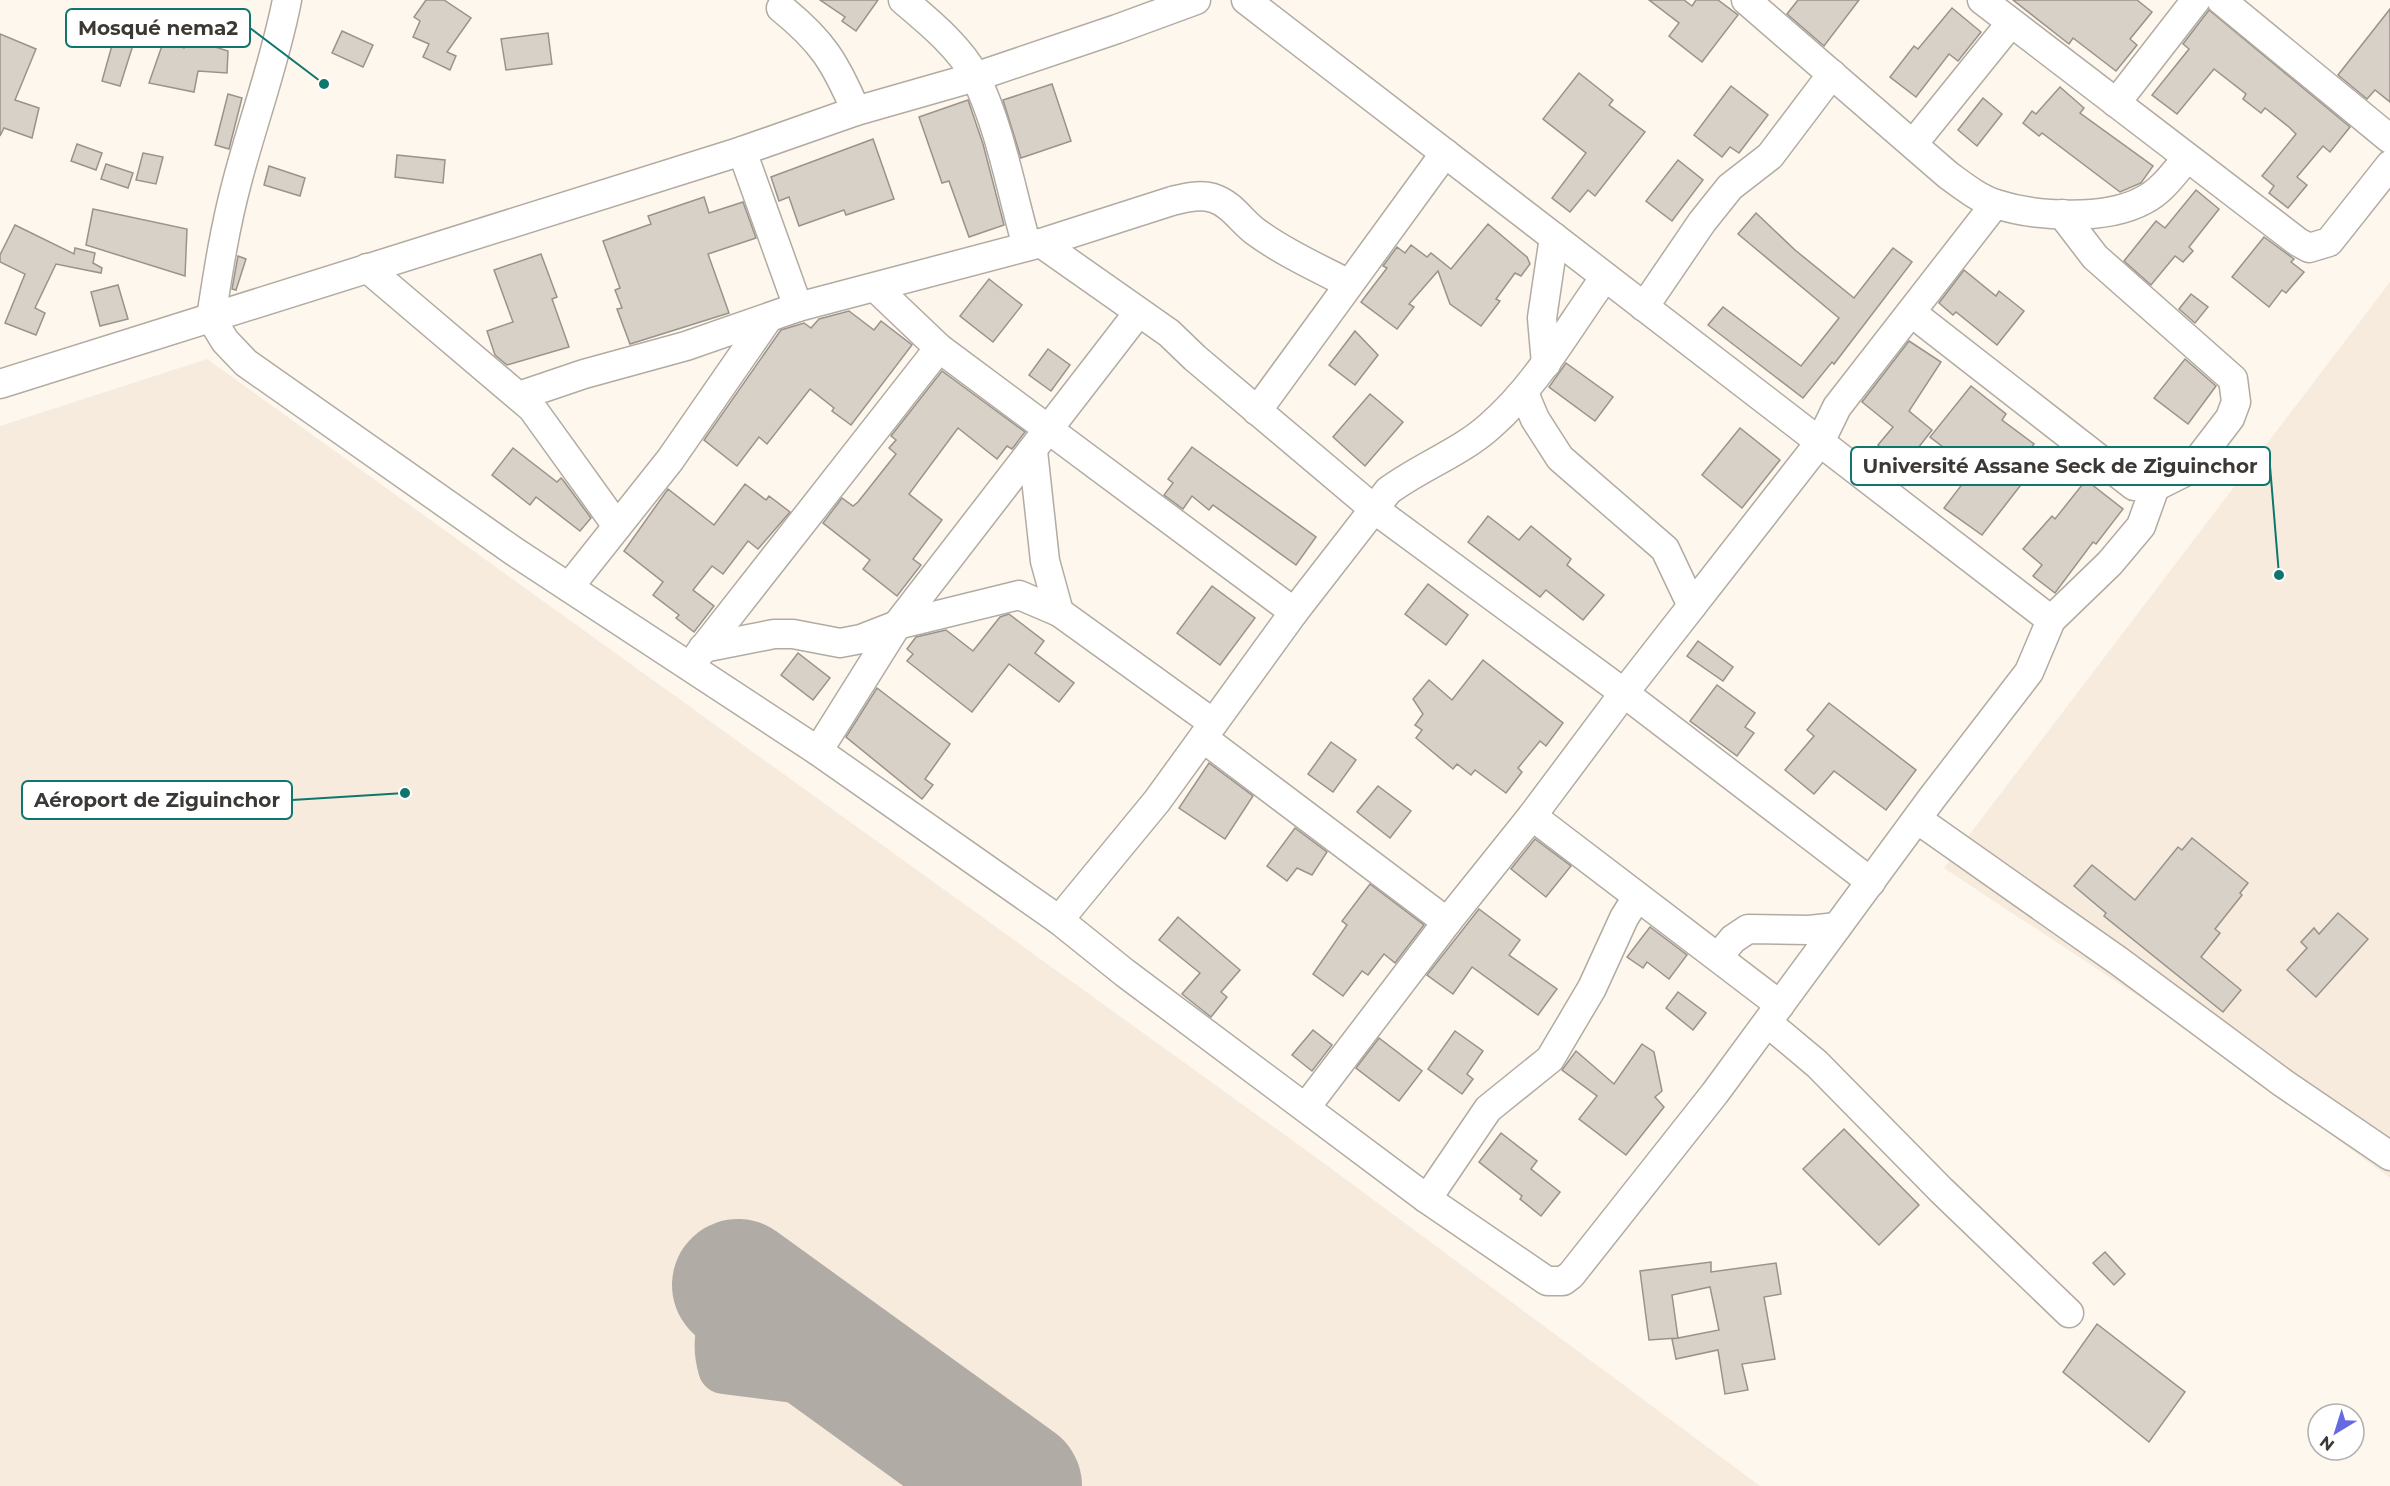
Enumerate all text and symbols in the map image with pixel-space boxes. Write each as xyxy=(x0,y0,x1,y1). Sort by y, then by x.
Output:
callout: Mosqué nema2 xyxy=(66,9,250,47)
text: Mosqué nema2 xyxy=(78,16,238,40)
callout: Université Assane Seck de Ziguinchor xyxy=(1851,447,2270,485)
text: Université Assane Seck de Ziguinchor xyxy=(1862,454,2258,478)
callout: Aéroport de Ziguinchor xyxy=(22,781,292,819)
text: Aéroport de Ziguinchor xyxy=(33,788,280,812)
north arrow xyxy=(2306,1402,2366,1462)
text: N xyxy=(2316,1432,2338,1455)

